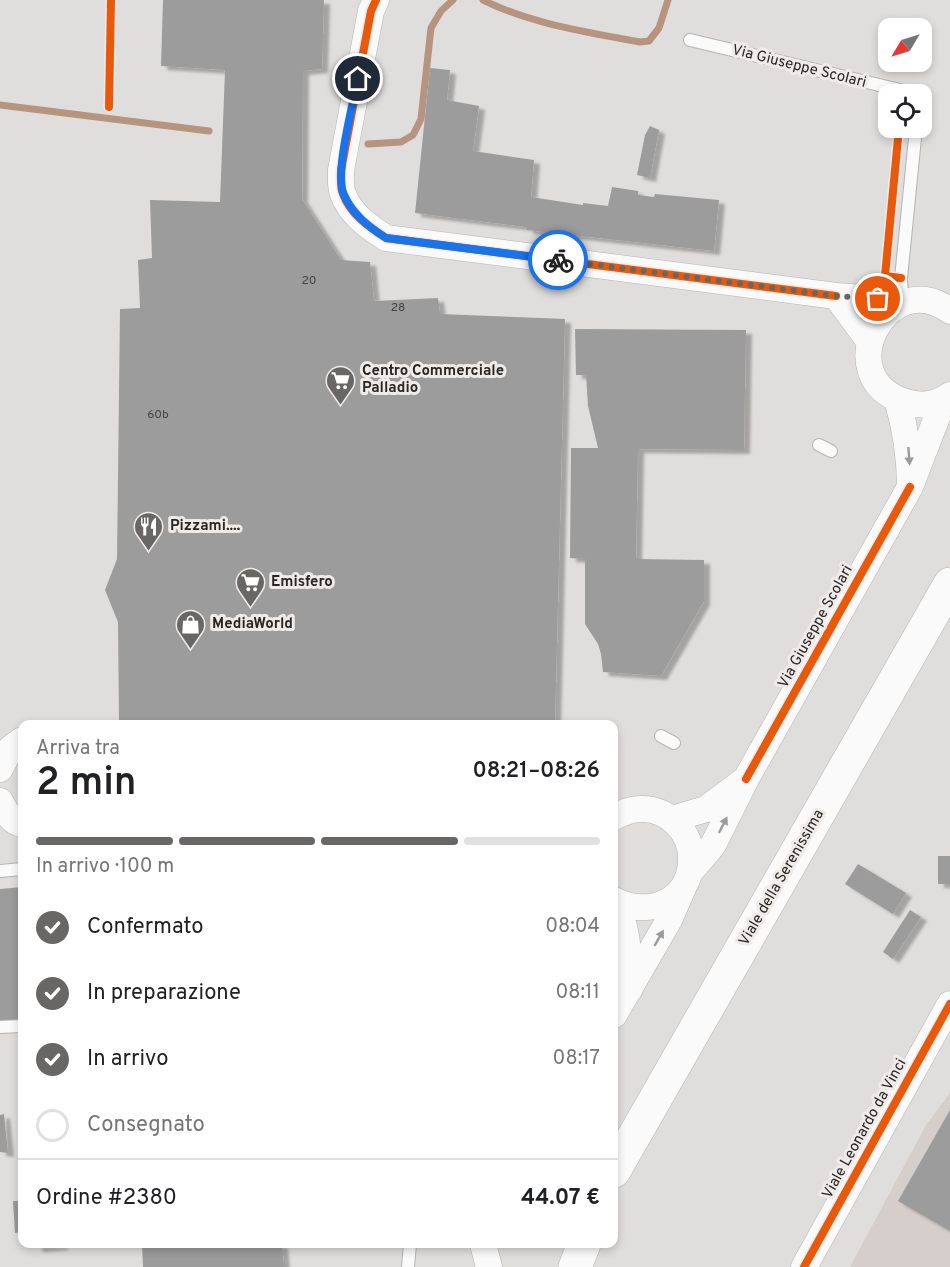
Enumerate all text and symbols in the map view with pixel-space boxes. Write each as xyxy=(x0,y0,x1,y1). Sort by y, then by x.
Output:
north arrow xyxy=(878,18,932,72)
map controls xyxy=(878,18,932,138)
street label: Via Giuseppe Scolari xyxy=(730,41,868,93)
pin xyxy=(332,53,383,104)
icon: home xyxy=(341,62,374,95)
button: locate xyxy=(878,84,932,138)
courier xyxy=(528,230,588,290)
icon: bike xyxy=(542,244,575,277)
house number: 20 xyxy=(301,273,317,289)
pin xyxy=(852,273,903,324)
icon: bag xyxy=(861,282,894,315)
house number: 28 xyxy=(391,300,405,316)
place label: Centro Commerciale Palladio xyxy=(362,362,504,398)
supermarket icon: Centro Commerciale Palladio xyxy=(325,364,357,406)
house number: 60b xyxy=(147,407,169,423)
one-way arrow xyxy=(904,447,914,466)
restaurant icon: Pizzami.... xyxy=(133,510,165,552)
place label: Pizzami.... xyxy=(170,517,240,536)
street label: Via Giuseppe Scolari xyxy=(774,562,858,692)
supermarket icon: Emisfero xyxy=(234,566,266,608)
place label: Emisfero xyxy=(271,573,333,592)
shop icon: MediaWorld xyxy=(175,608,207,650)
place label: MediaWorld xyxy=(212,615,293,634)
text: Arriva tra xyxy=(36,736,120,762)
text: 08:21–08:26 xyxy=(472,758,600,785)
text: 2 min xyxy=(36,760,137,809)
street label: Viale della Serenissima xyxy=(735,806,829,950)
one-way arrow xyxy=(719,817,728,834)
text: In arrivo · 100 m xyxy=(36,854,174,880)
icon: check xyxy=(36,911,69,944)
text: Confermato xyxy=(87,914,204,941)
text: 08:04 xyxy=(545,914,600,940)
one-way arrow xyxy=(654,929,664,946)
icon: check xyxy=(36,977,69,1010)
text: In preparazione xyxy=(87,980,241,1007)
text: 08:11 xyxy=(556,980,600,1006)
icon: check xyxy=(36,1043,69,1076)
text: In arrivo xyxy=(87,1046,169,1073)
text: 08:17 xyxy=(553,1046,600,1072)
street label: Viale Leonardo da Vinci xyxy=(819,1056,911,1202)
text: Consegnato xyxy=(87,1112,205,1139)
text: Ordine #2380 xyxy=(36,1185,177,1212)
text: 44.07 € xyxy=(521,1185,600,1212)

